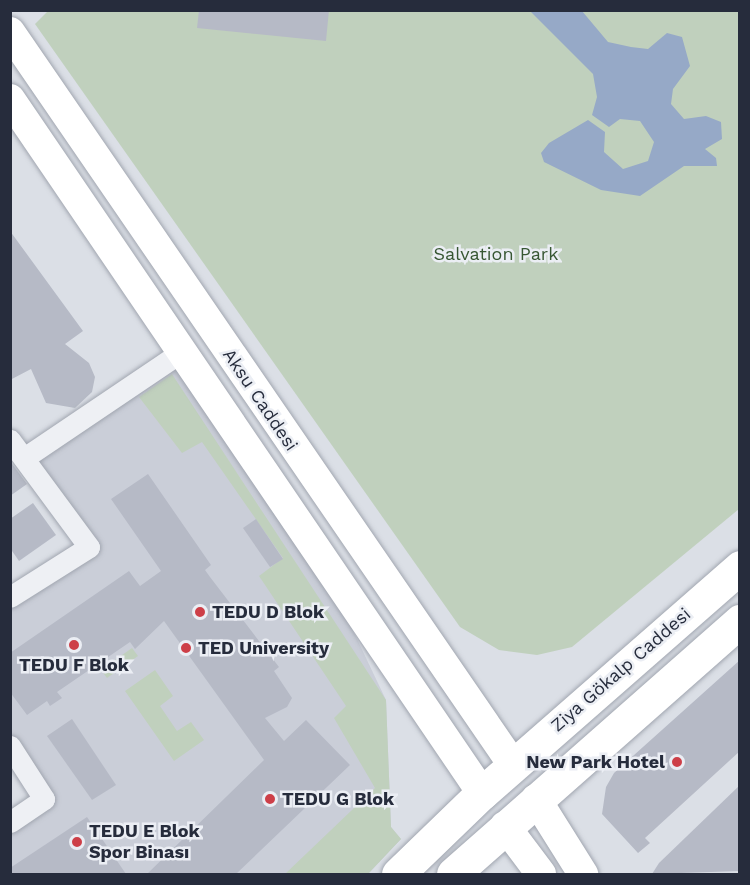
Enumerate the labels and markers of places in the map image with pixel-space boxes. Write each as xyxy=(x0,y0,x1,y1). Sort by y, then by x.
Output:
place label: TEDU D Blok xyxy=(212,601,324,623)
marker: TEDU D Blok xyxy=(193,605,207,619)
place label: TED University xyxy=(198,637,329,659)
marker: TEDU F Blok xyxy=(67,638,81,652)
marker: TED University xyxy=(179,641,193,655)
place label: TEDU F Blok xyxy=(19,654,129,676)
place label: New Park Hotel xyxy=(525,751,665,773)
marker: New Park Hotel xyxy=(670,755,684,769)
place label: TEDU G Blok xyxy=(282,788,394,810)
marker: TEDU G Blok xyxy=(263,792,277,806)
place label: TEDU E Blok Spor Binası xyxy=(89,821,200,864)
marker: TEDU E Blok Spor Binası xyxy=(70,835,84,849)

